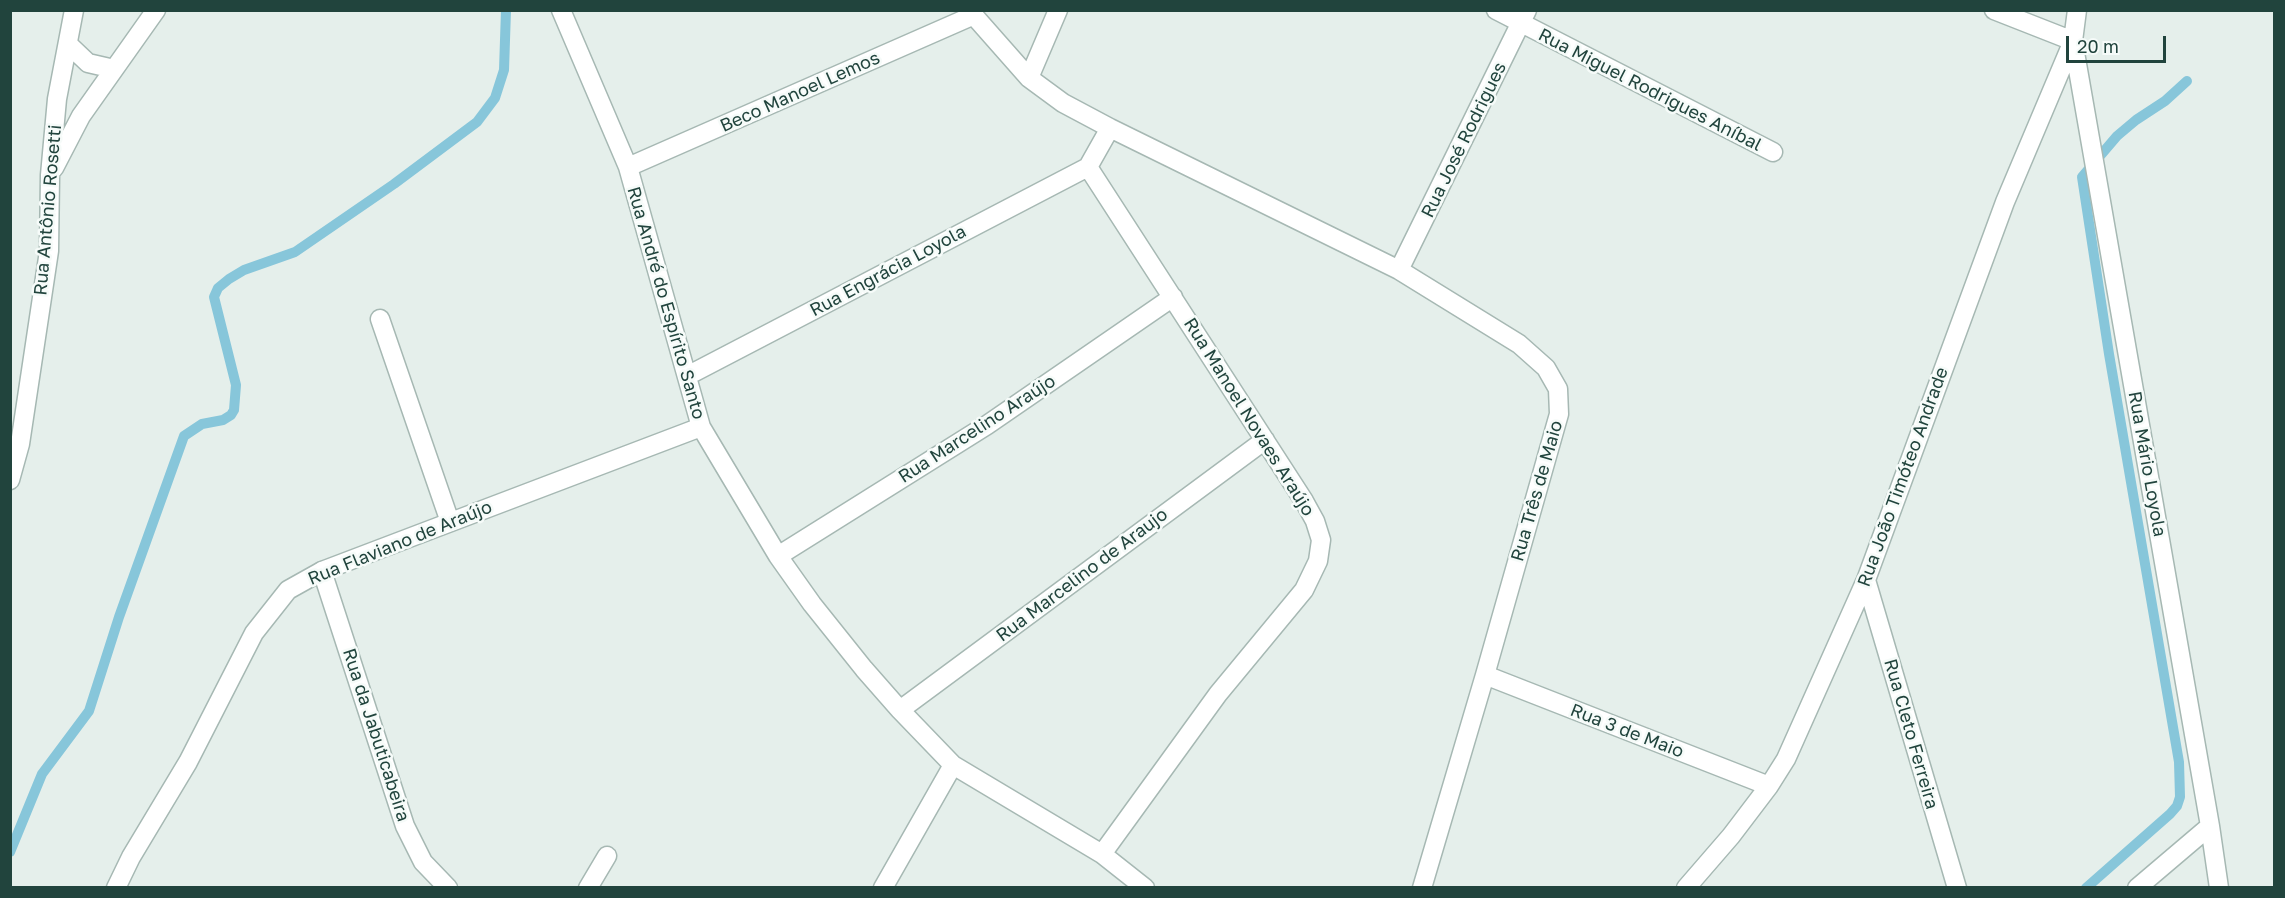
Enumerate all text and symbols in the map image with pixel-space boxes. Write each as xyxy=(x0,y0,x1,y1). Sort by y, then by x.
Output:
street label: Rua Miguel Rodrigues Aníbal xyxy=(1535,24,1765,156)
scale bar xyxy=(2069,24,2170,62)
text: 20 m xyxy=(2077,35,2119,57)
street label: Beco Manoel Lemos xyxy=(717,47,883,137)
street label: Rua José Rodrigues xyxy=(1417,59,1511,221)
street label: Rua Antônio Rosetti xyxy=(30,124,66,296)
street label: Rua André do Espírito Santo xyxy=(622,184,710,422)
street label: Rua Engrácia Loyola xyxy=(806,221,970,321)
street label: Rua Manoel Novaes Araújo xyxy=(1179,314,1319,520)
street label: Rua João Timóteo Andrade xyxy=(1853,364,1953,590)
street label: Rua Marcelino Araújo xyxy=(894,370,1060,488)
street label: Rua Mário Loyola xyxy=(2124,390,2170,538)
street label: Rua Três de Maio xyxy=(1507,418,1567,564)
street label: Rua Flaviano de Araújo xyxy=(305,496,495,590)
street label: Rua Marcelino de Araujo xyxy=(992,504,1172,646)
street label: Rua da Jabuticabeira xyxy=(338,646,414,824)
street label: Rua Cleto Ferreira xyxy=(1879,656,1943,812)
street label: Rua 3 de Maio xyxy=(1567,699,1687,763)

